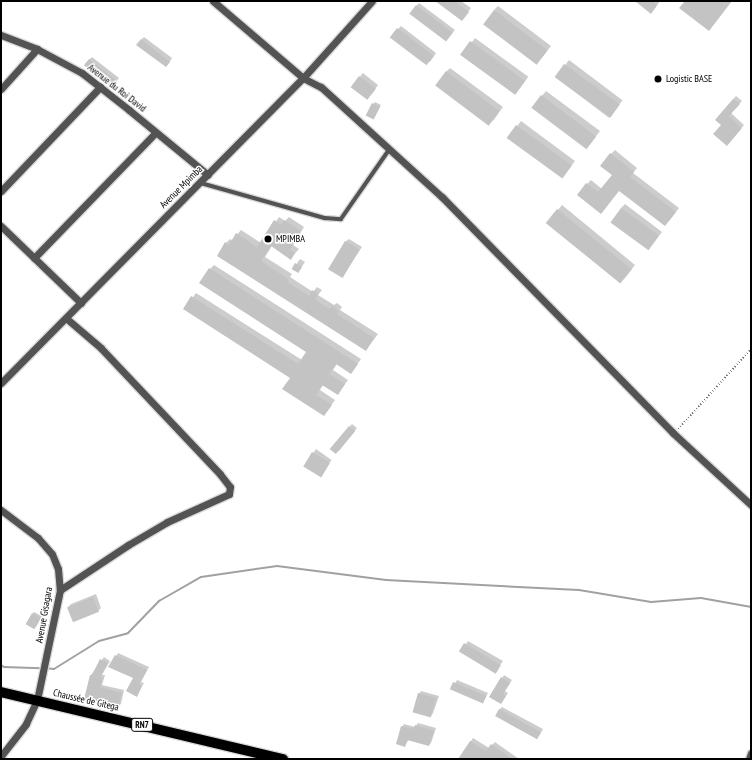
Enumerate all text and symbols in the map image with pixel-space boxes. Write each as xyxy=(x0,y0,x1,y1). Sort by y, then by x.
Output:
street label: Avenue du Roi David xyxy=(85,61,149,115)
place label: Logistic BASE xyxy=(666,73,713,85)
marker: Logistic BASE xyxy=(653,74,663,84)
street label: Avenue Mpimba xyxy=(157,163,205,211)
place label: MPIMBA xyxy=(276,233,305,245)
marker: MPIMBA xyxy=(263,234,273,244)
street label: Avenue Gisagara xyxy=(33,586,55,644)
street label: Chaussée de Gitega xyxy=(52,687,120,713)
road number: RN7 xyxy=(131,718,153,732)

